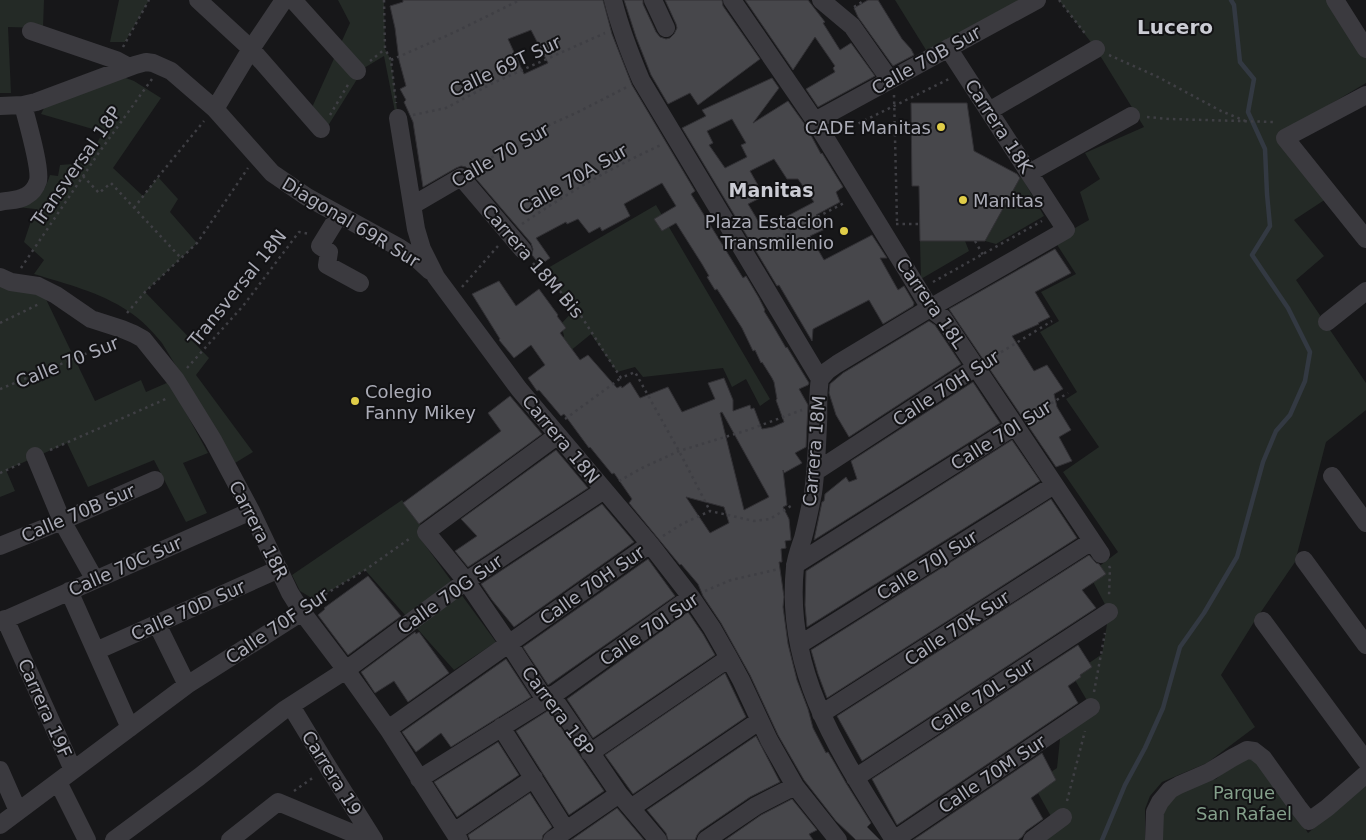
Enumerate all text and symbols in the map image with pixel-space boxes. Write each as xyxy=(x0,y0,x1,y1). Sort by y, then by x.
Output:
district label: Lucero xyxy=(1137,15,1213,39)
street label: Calle 70B Sur xyxy=(868,21,985,99)
street label: Calle 69T Sur xyxy=(446,31,564,101)
street label: Carrera 18K xyxy=(961,75,1038,178)
street label: Transversal 18P xyxy=(26,102,125,231)
place label: CADE Manitas xyxy=(805,117,931,138)
street label: Calle 70 Sur xyxy=(447,118,553,191)
marker: CADE Manitas xyxy=(935,121,947,133)
street label: Calle 70A Sur xyxy=(515,139,631,218)
street label: Diagonal 69R Sur xyxy=(278,173,424,272)
district label: Manitas xyxy=(729,179,813,201)
place label: Manitas xyxy=(973,190,1043,211)
marker: Manitas xyxy=(957,194,969,206)
street label: Carrera 18M Bis xyxy=(478,200,588,322)
place label: Plaza Estacion Transmilenio xyxy=(705,211,834,253)
street label: Transversal 18N xyxy=(183,225,291,351)
marker: Plaza Estacion Transmilenio xyxy=(838,225,850,237)
street label: Carrera 18L xyxy=(892,254,970,352)
street label: Calle 70 Sur xyxy=(12,332,122,392)
street label: Calle 70H Sur xyxy=(889,345,1004,430)
place label: Colegio Fanny Mikey xyxy=(365,381,476,423)
street label: Carrera 18N xyxy=(518,390,604,488)
marker: Colegio Fanny Mikey xyxy=(349,395,361,407)
street label: Carrera 18M xyxy=(799,395,829,507)
street label: Calle 70I Sur xyxy=(947,395,1056,474)
street label: Carrera 18R xyxy=(225,477,293,583)
street label: Calle 70B Sur xyxy=(18,479,139,546)
street label: Calle 70J Sur xyxy=(873,525,982,604)
street label: Calle 70C Sur xyxy=(65,531,185,600)
street label: Calle 70H Sur xyxy=(536,541,649,629)
street label: Calle 70G Sur xyxy=(394,550,507,638)
street label: Calle 70D Sur xyxy=(127,575,249,645)
street label: Calle 70F Sur xyxy=(222,584,333,668)
street label: Calle 70K Sur xyxy=(901,586,1014,670)
street label: Calle 70I Sur xyxy=(596,588,703,670)
street label: Calle 70L Sur xyxy=(926,653,1038,736)
street label: Carrera 19F xyxy=(14,655,76,761)
street label: Carrera 18P xyxy=(518,662,599,760)
street label: Carrera 19 xyxy=(298,727,366,819)
street label: Calle 70M Sur xyxy=(934,730,1050,818)
park label: Parque San Rafael xyxy=(1196,782,1292,824)

